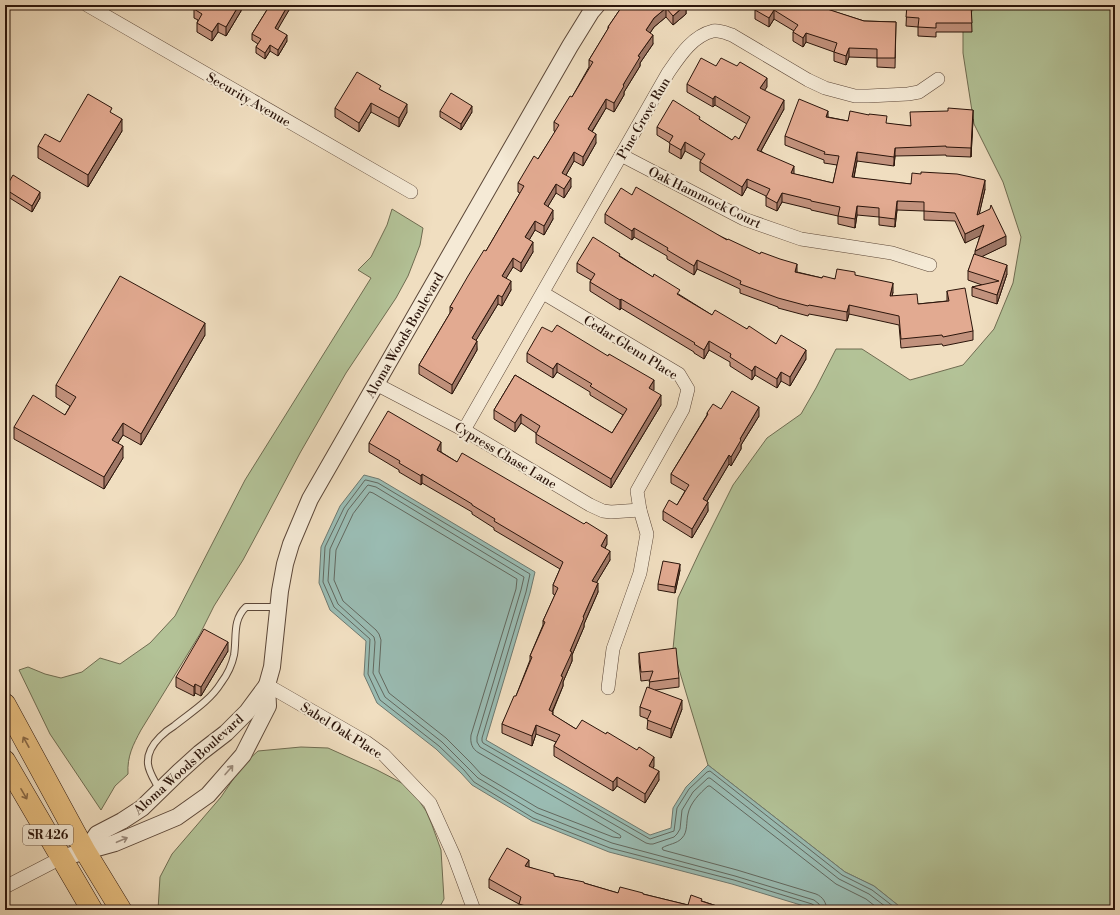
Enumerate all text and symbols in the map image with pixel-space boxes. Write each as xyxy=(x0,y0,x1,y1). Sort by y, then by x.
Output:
street label: Security Avenue xyxy=(204,69,294,131)
street label: Pine Grove Run xyxy=(614,74,674,162)
street label: Oak Hammock Court xyxy=(646,164,764,232)
street label: Aloma Woods Boulevard xyxy=(362,269,448,402)
street label: Cedar Glenn Place xyxy=(580,312,681,384)
street label: Cypress Chase Lane xyxy=(452,419,560,493)
street label: Sabel Oak Place xyxy=(298,699,386,763)
street label: Aloma Woods Boulevard xyxy=(130,711,247,819)
one-way arrow xyxy=(22,737,30,749)
one-way arrow xyxy=(225,765,234,776)
one-way arrow xyxy=(21,788,29,800)
road number: SR 426 xyxy=(23,825,73,845)
one-way arrow xyxy=(116,836,128,843)

